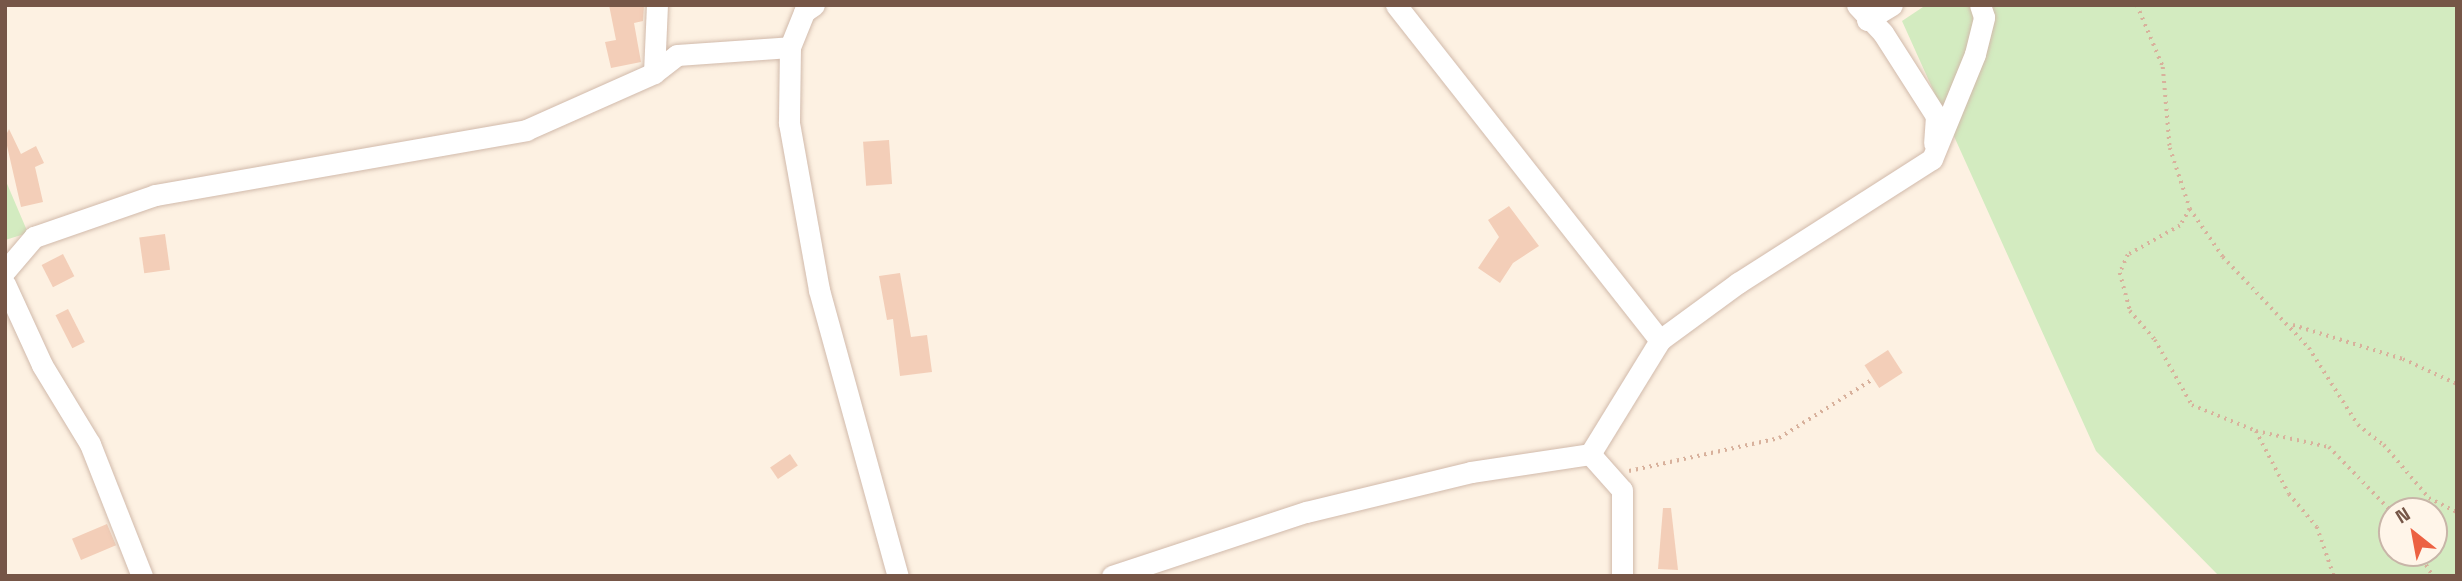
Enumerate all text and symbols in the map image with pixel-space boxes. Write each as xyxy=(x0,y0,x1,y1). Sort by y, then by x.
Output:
north arrow xyxy=(2378,497,2448,567)
text: N xyxy=(2391,501,2415,529)

